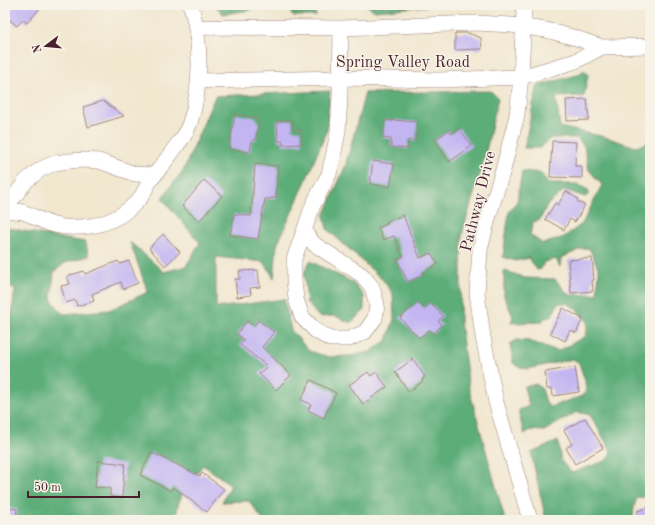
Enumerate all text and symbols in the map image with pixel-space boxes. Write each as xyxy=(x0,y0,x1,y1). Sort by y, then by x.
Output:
north arrow xyxy=(26,26,66,66)
text: N xyxy=(31,42,44,54)
street label: Spring Valley Road xyxy=(336,55,470,71)
street label: Pathway Drive xyxy=(459,149,499,254)
scale bar xyxy=(28,473,139,499)
text: 50 m xyxy=(34,481,61,494)

